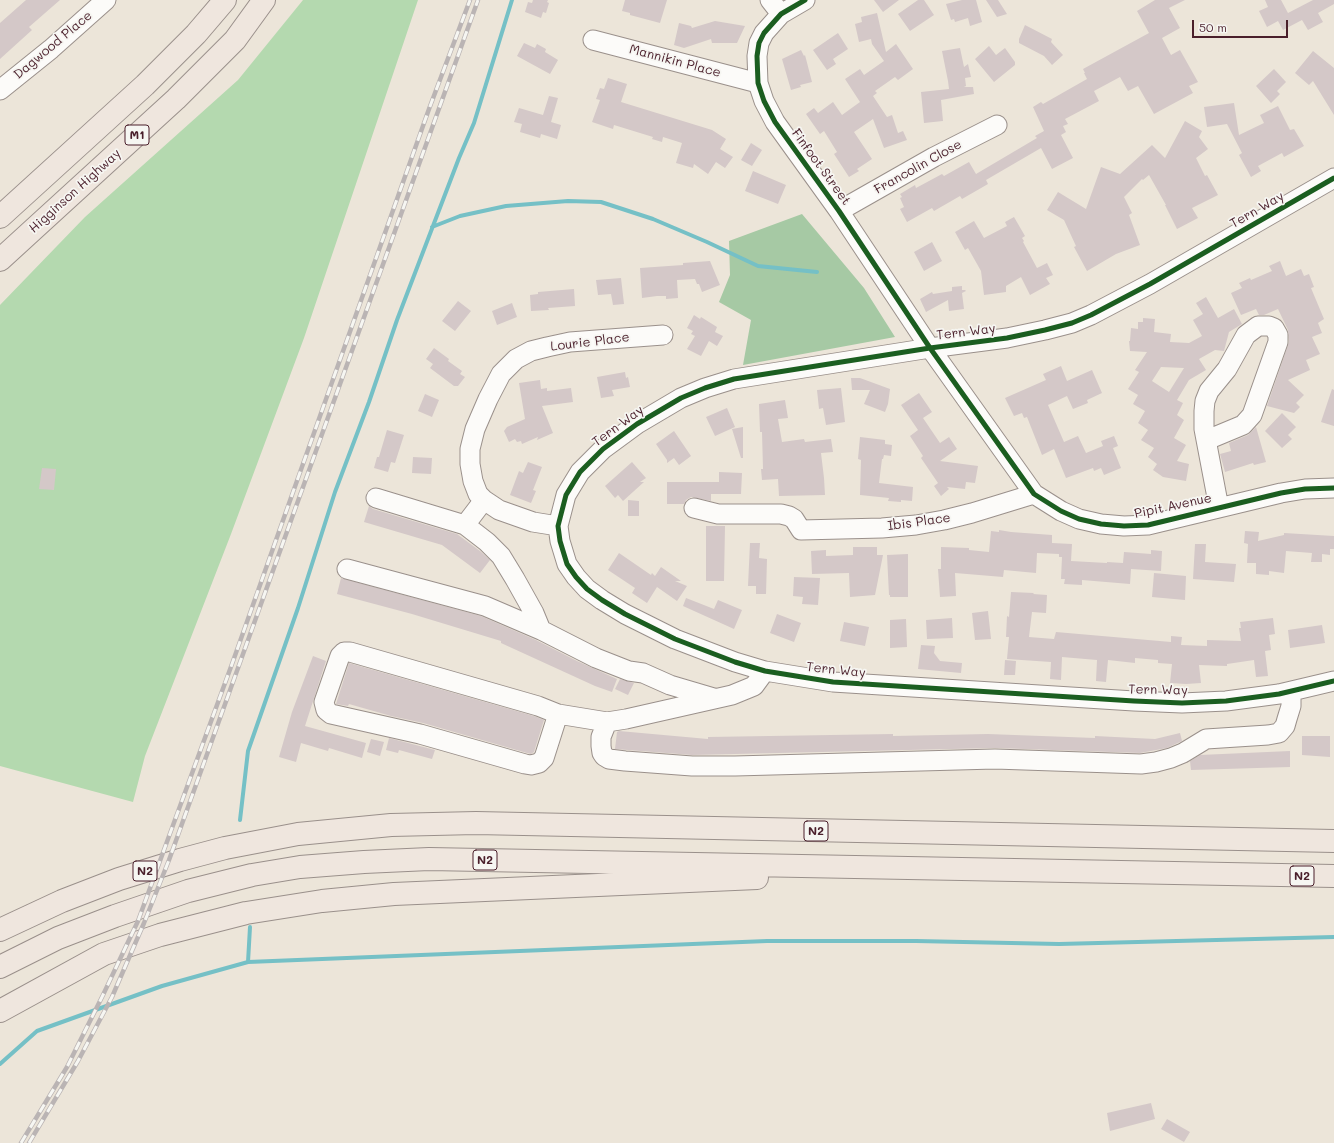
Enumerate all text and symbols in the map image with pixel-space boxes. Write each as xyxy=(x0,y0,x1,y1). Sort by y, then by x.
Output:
street label: Dagwood Place xyxy=(11,8,95,82)
scale bar xyxy=(1194,12,1290,38)
text: 50 m xyxy=(1199,19,1227,35)
street label: Mannikin Place xyxy=(628,41,722,81)
road number: M1 xyxy=(125,125,149,145)
street label: Finfoot Street xyxy=(788,126,854,208)
street label: Francolin Close xyxy=(872,137,964,197)
street label: Higginson Highway xyxy=(26,146,124,236)
street label: Tern Way xyxy=(1227,188,1287,232)
street label: Tern Way xyxy=(936,321,996,343)
street label: Lourie Place xyxy=(550,329,630,355)
street label: Tern Way xyxy=(589,402,647,450)
street label: Pipit Avenue xyxy=(1133,490,1213,522)
street label: Ibis Place xyxy=(887,510,951,534)
street label: Tern Way xyxy=(806,659,866,681)
street label: Tern Way xyxy=(1128,682,1188,698)
road number: N2 xyxy=(804,821,828,841)
road number: N2 xyxy=(473,850,497,870)
road number: N2 xyxy=(133,861,157,881)
road number: N2 xyxy=(1290,866,1314,886)

